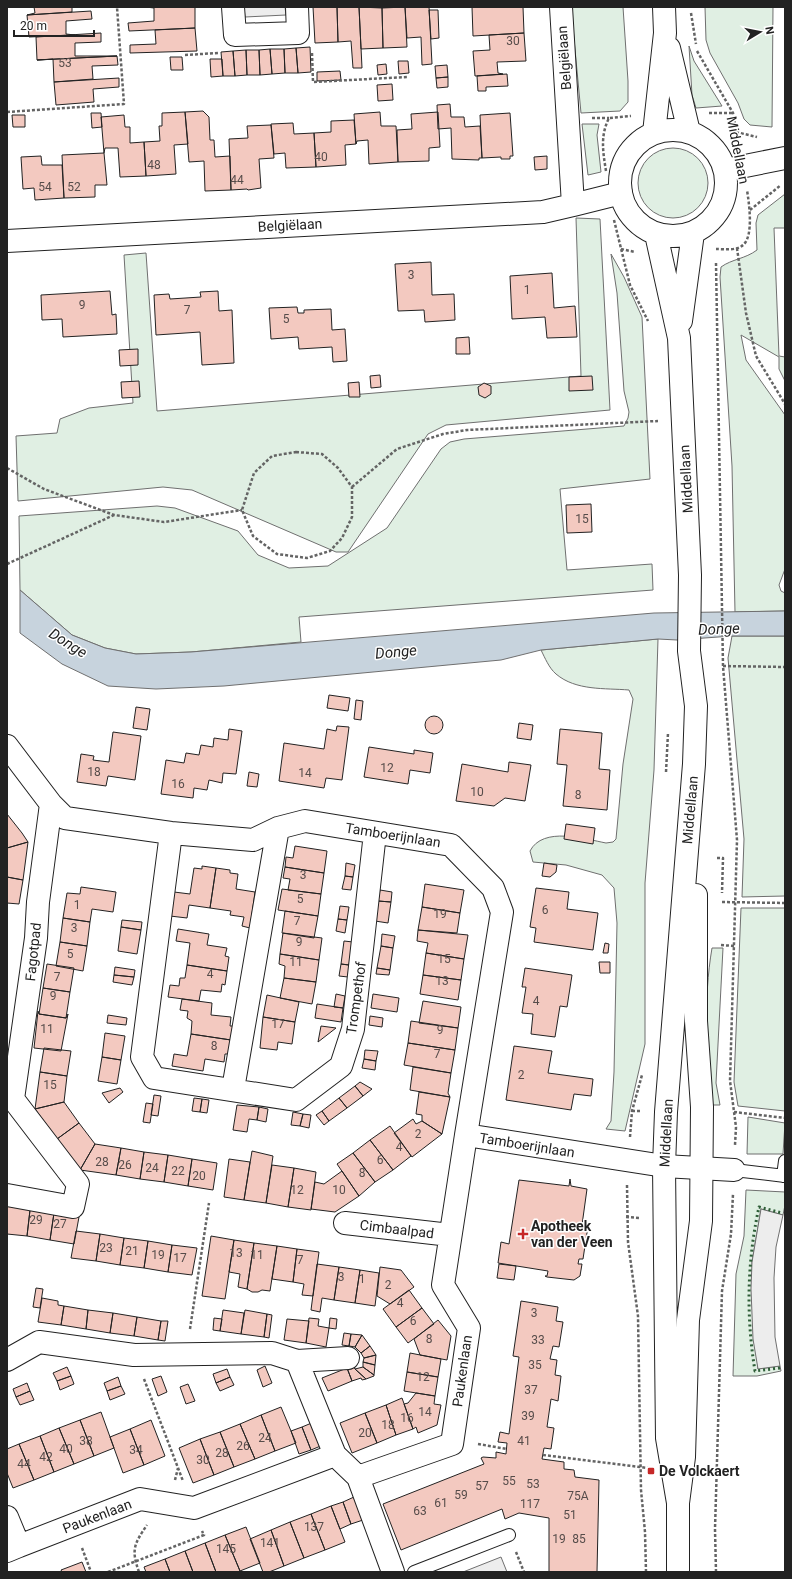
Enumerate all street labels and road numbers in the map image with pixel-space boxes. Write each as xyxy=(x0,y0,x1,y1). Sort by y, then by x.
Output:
street label: Belgiëlaan xyxy=(554,25,574,91)
street label: Middellaan xyxy=(724,115,752,185)
street label: Belgiëlaan xyxy=(257,215,323,235)
street label: Middellaan xyxy=(676,444,696,514)
street label: Middellaan xyxy=(679,775,701,845)
street label: Tamboerijnlaan xyxy=(344,820,442,850)
street label: Fagotpad xyxy=(22,922,44,982)
street label: Trompethof xyxy=(343,961,369,1035)
street label: Middellaan xyxy=(656,1098,676,1168)
street label: Tamboerijnlaan xyxy=(478,1130,576,1160)
street label: Cimbaalpad xyxy=(359,1217,435,1241)
street label: Paukenlaan xyxy=(449,1334,475,1408)
street label: Paukenlaan xyxy=(60,1496,134,1536)

